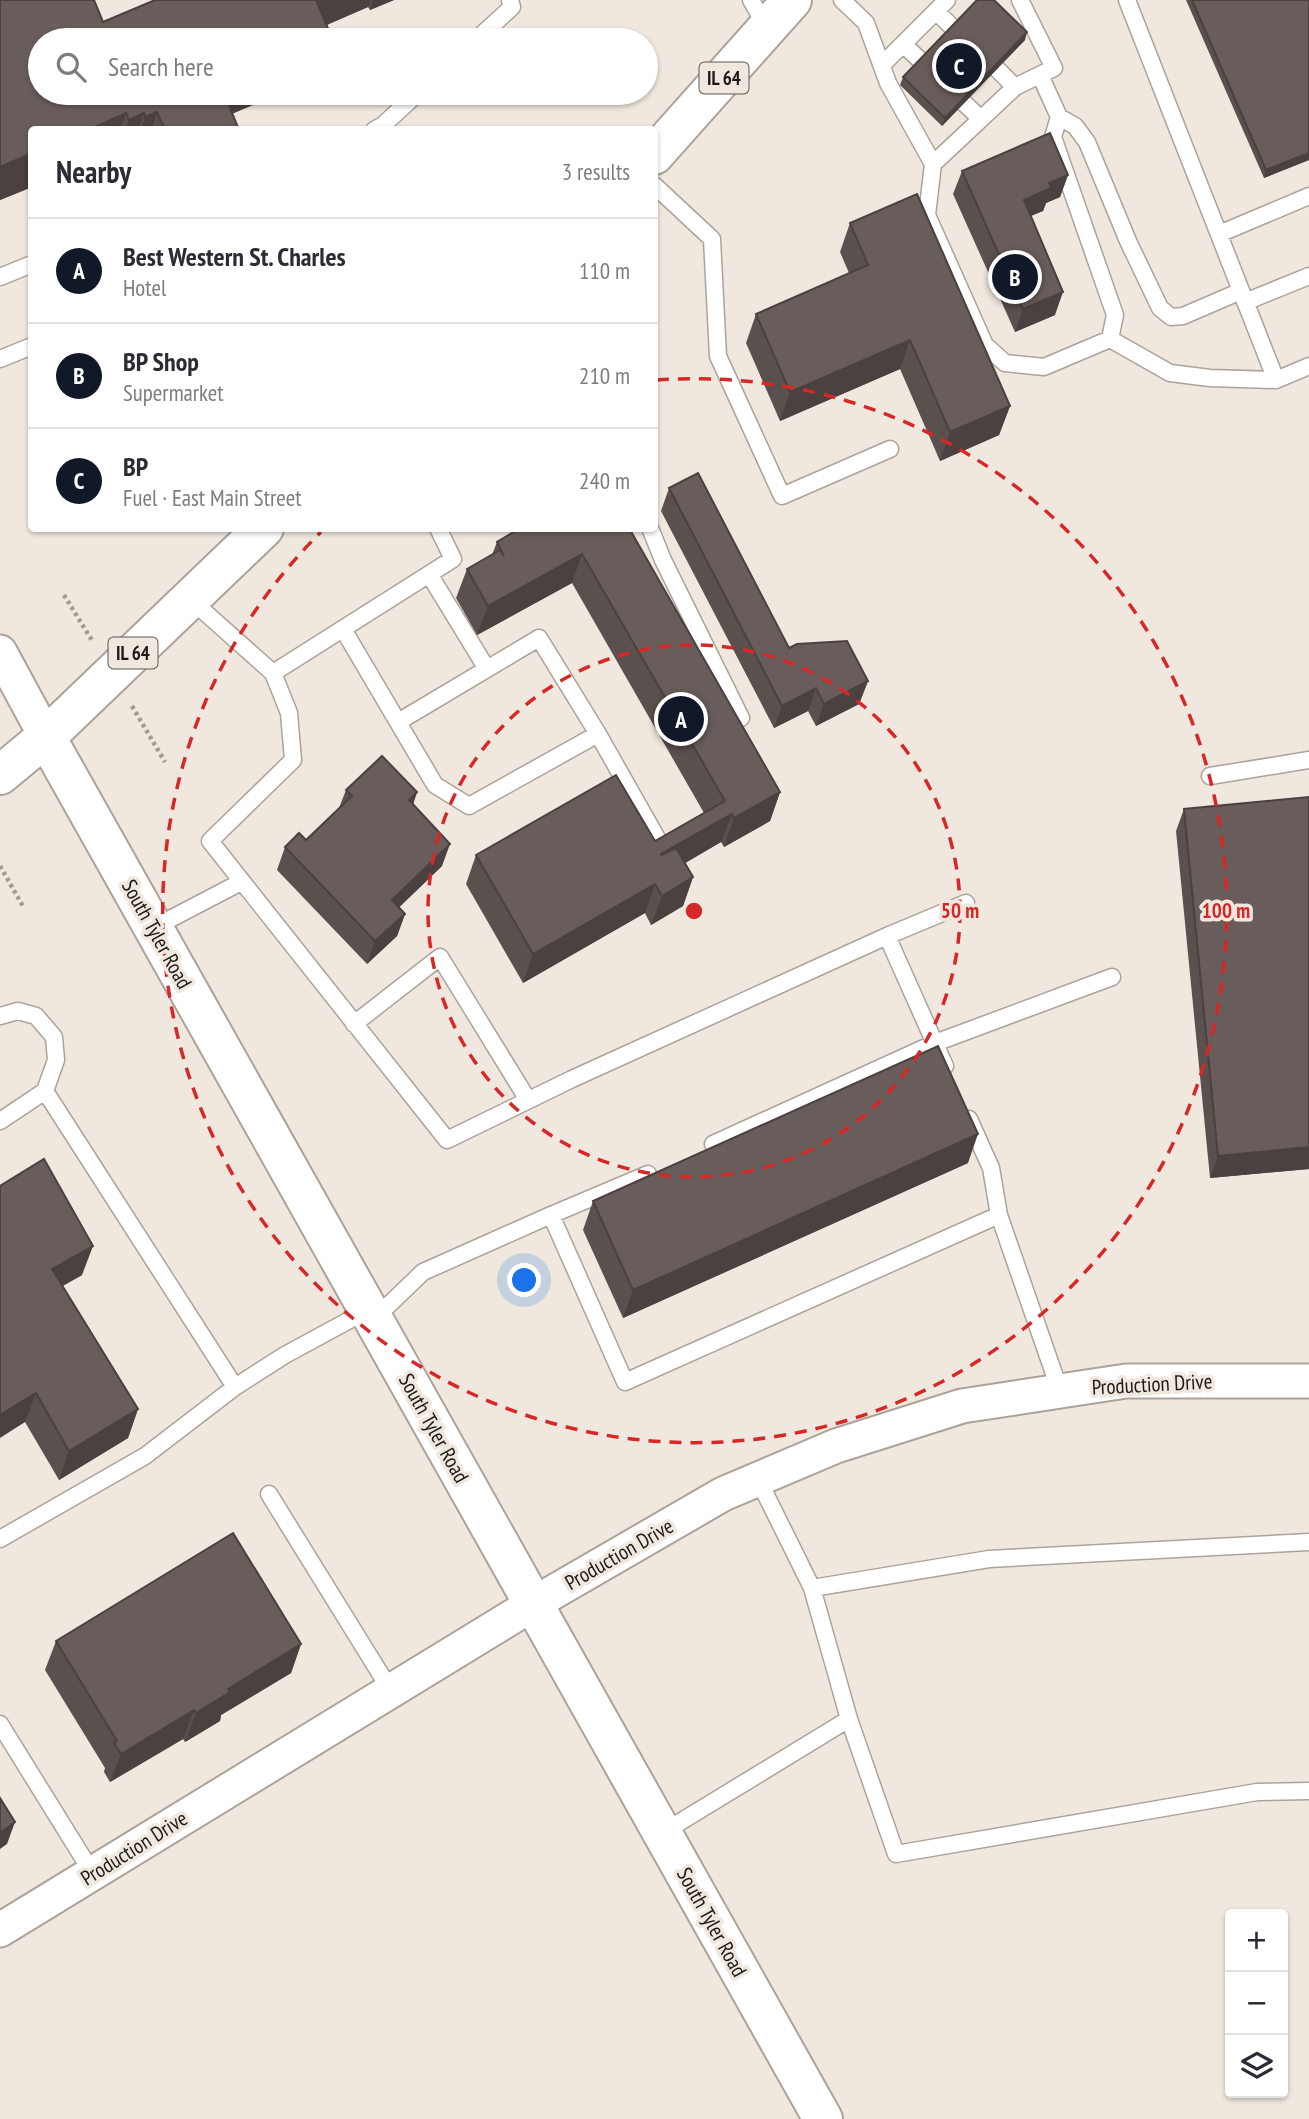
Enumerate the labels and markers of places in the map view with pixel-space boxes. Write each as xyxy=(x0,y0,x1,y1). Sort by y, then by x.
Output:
pin: C xyxy=(936,40,982,92)
pin: B xyxy=(992,251,1038,303)
pin: A xyxy=(658,693,704,745)
centre of rings xyxy=(682,899,706,923)

